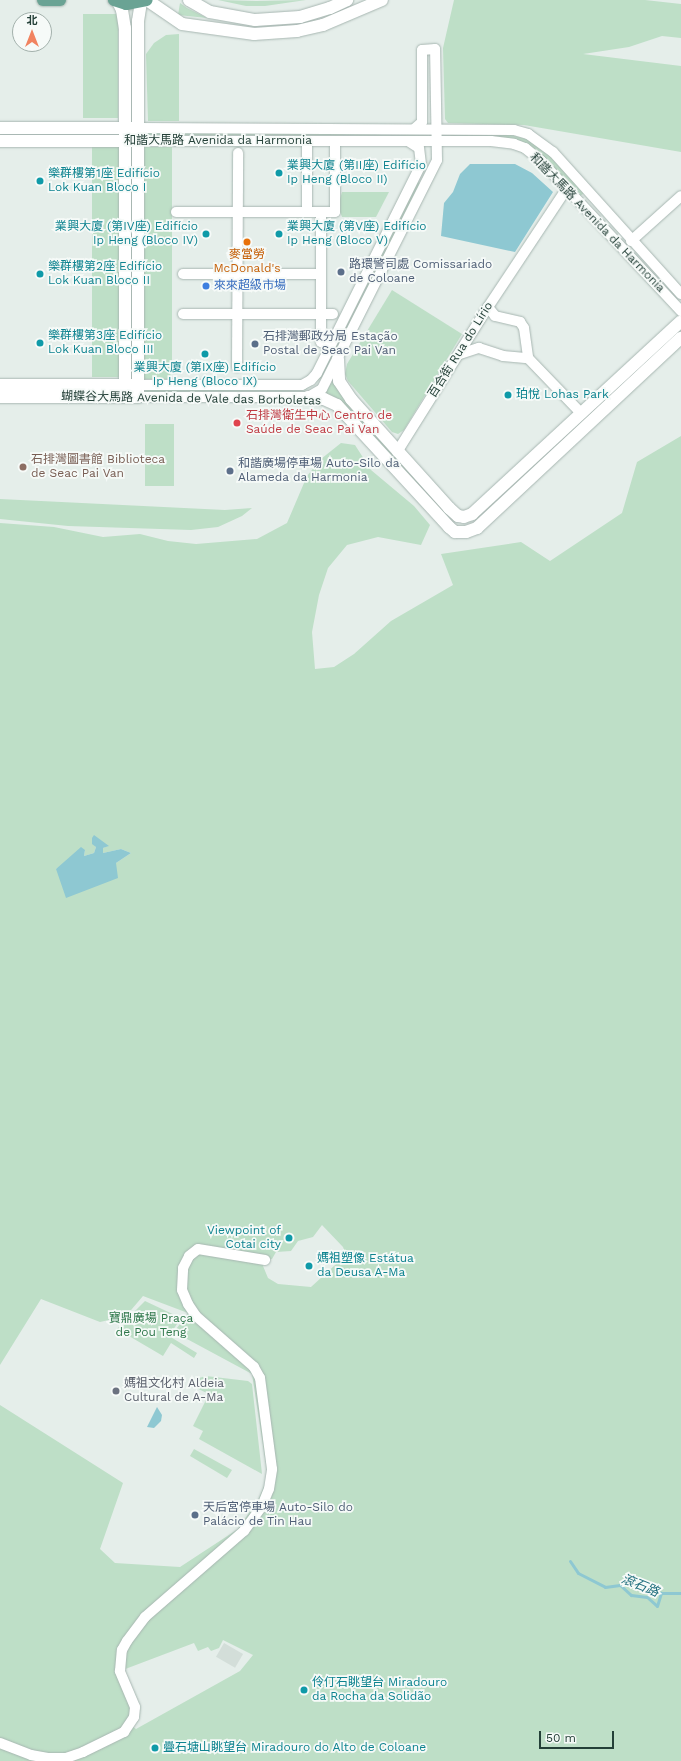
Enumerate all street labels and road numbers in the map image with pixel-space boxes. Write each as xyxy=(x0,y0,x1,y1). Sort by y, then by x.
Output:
street label: 和諧大馬路 Avenida da Harmonia xyxy=(124,134,312,148)
street label: 和諧大馬路 Avenida da Harmonia xyxy=(526,150,668,296)
street label: 百合街 Rua do Lírio xyxy=(426,299,496,401)
street label: 蝴蝶谷大馬路 Avenida de Vale das Borboletas xyxy=(60,390,322,408)

